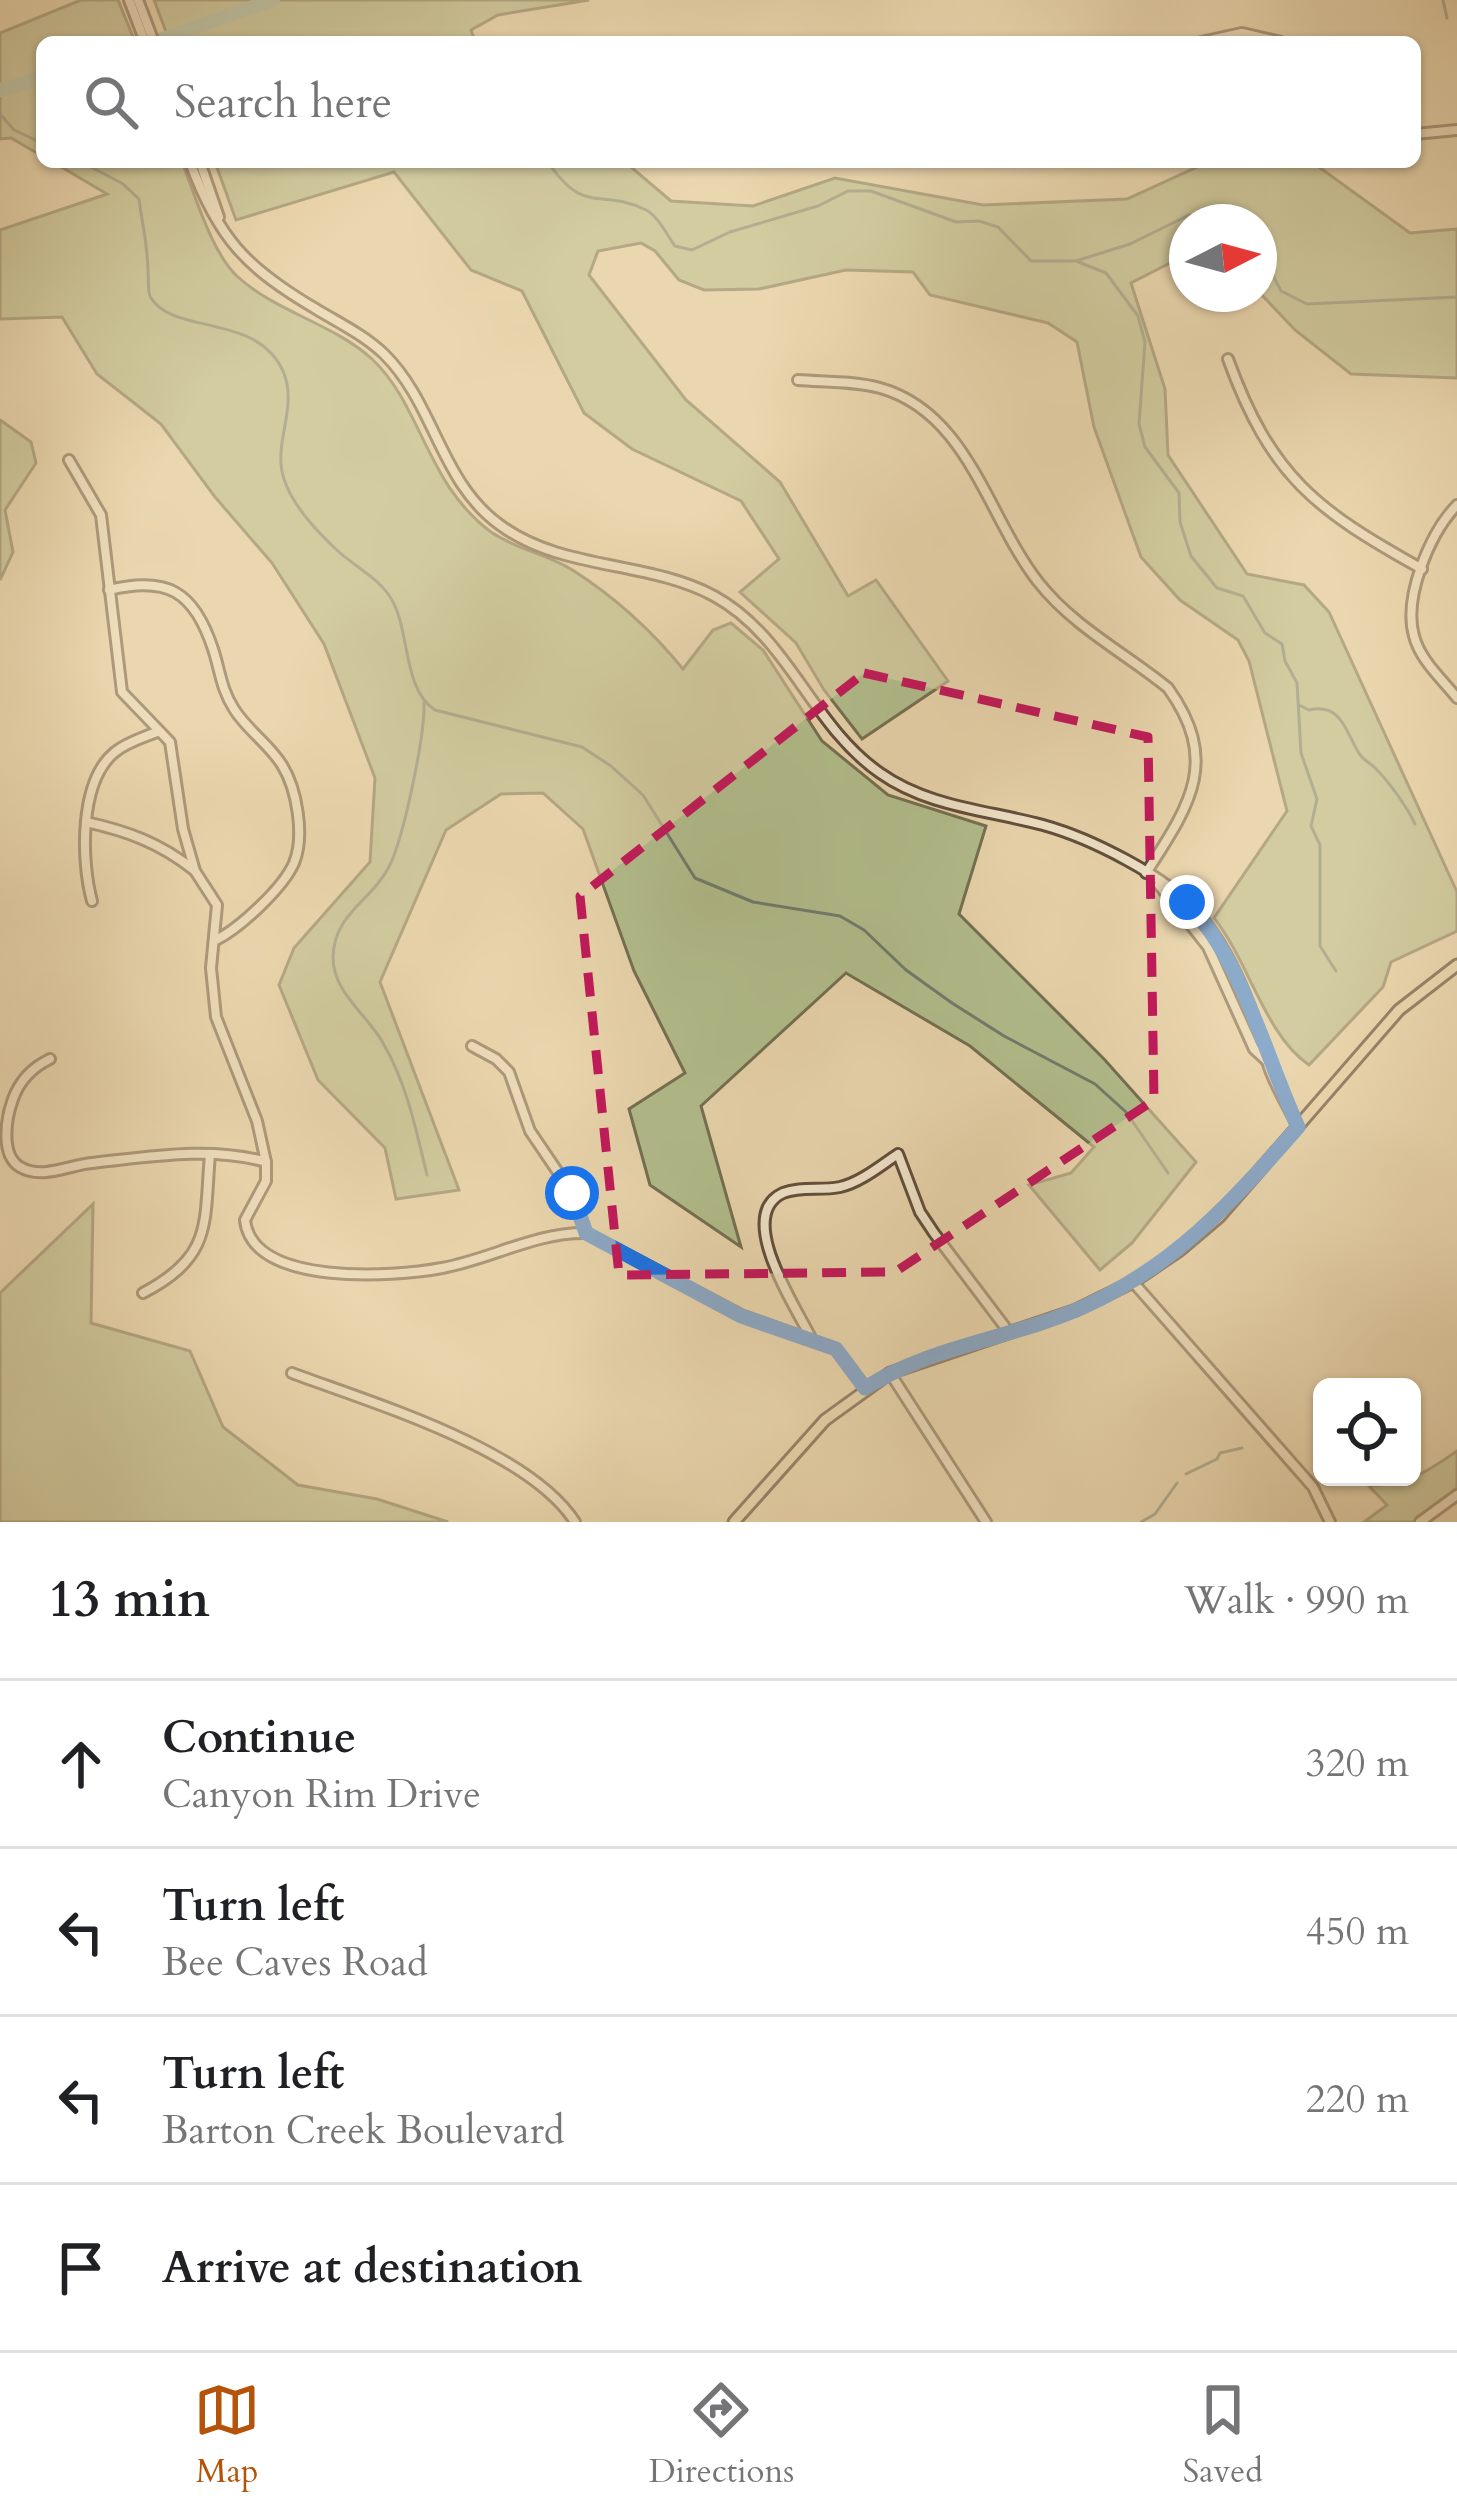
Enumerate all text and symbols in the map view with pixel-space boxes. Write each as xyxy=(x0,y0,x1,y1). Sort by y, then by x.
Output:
search box xyxy=(36,36,1421,168)
icon: search xyxy=(78,69,144,135)
text: Search here xyxy=(174,72,392,133)
north arrow xyxy=(1169,204,1277,312)
route end xyxy=(1160,875,1214,929)
route start xyxy=(545,1166,599,1220)
map controls xyxy=(1313,1378,1421,1486)
button: locate xyxy=(1313,1378,1421,1486)
text: 13 min xyxy=(48,1565,210,1635)
text: Walk · 990 m xyxy=(1184,1574,1409,1627)
text: Continue xyxy=(162,1707,356,1768)
icon: ahead xyxy=(48,1731,114,1797)
text: 320 m xyxy=(1306,1737,1409,1790)
text: Canyon Rim Drive xyxy=(162,1768,481,1821)
text: Turn left xyxy=(162,1875,344,1936)
icon: left xyxy=(48,1899,114,1965)
text: 450 m xyxy=(1306,1905,1409,1958)
text: Bee Caves Road xyxy=(162,1936,428,1989)
text: Turn left xyxy=(162,2043,344,2104)
icon: left xyxy=(48,2067,114,2133)
text: 220 m xyxy=(1306,2073,1409,2126)
text: Barton Creek Boulevard xyxy=(162,2104,565,2157)
icon: arrive xyxy=(48,2235,114,2301)
text: Arrive at destination xyxy=(162,2237,582,2298)
tab: Map xyxy=(194,2377,260,2494)
tab: Directions xyxy=(649,2377,794,2494)
tab: Saved xyxy=(1183,2377,1263,2494)

